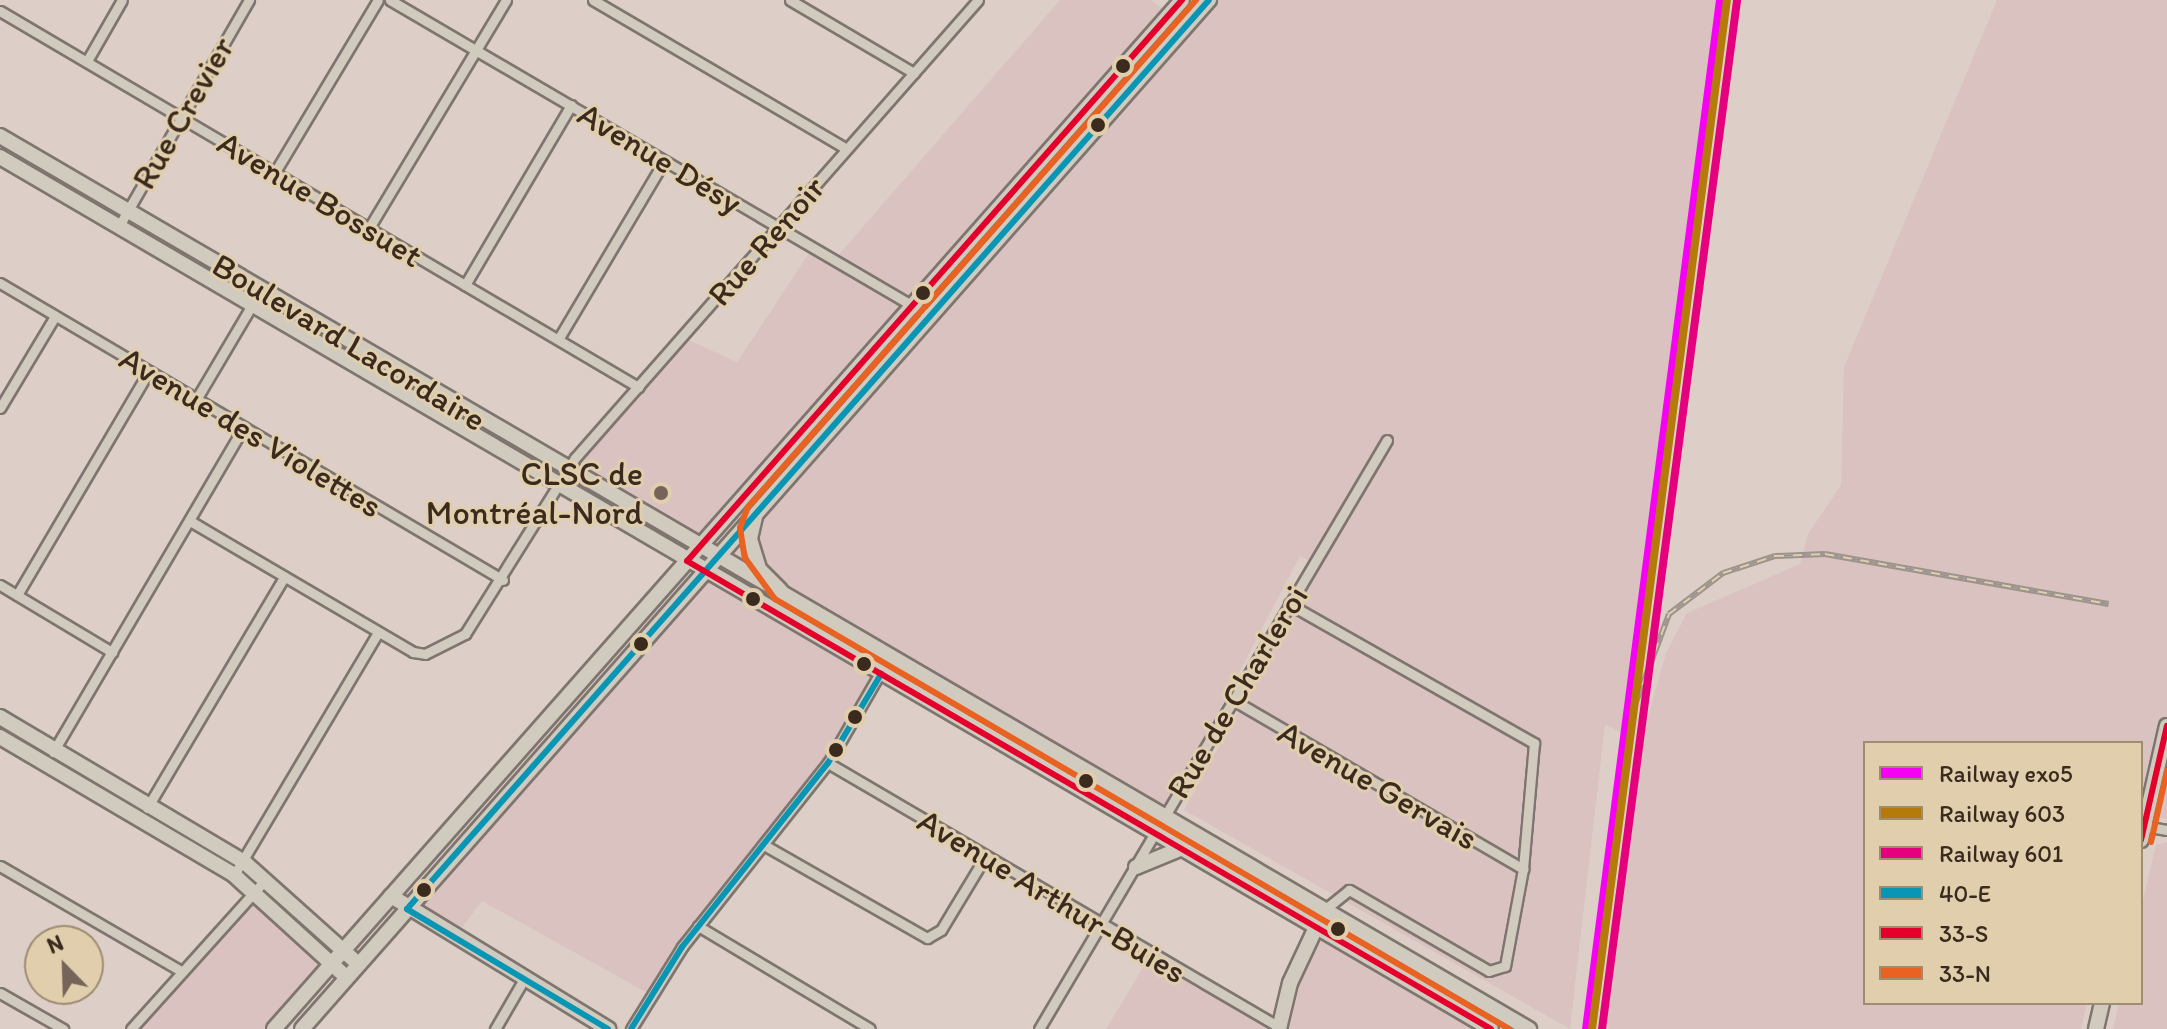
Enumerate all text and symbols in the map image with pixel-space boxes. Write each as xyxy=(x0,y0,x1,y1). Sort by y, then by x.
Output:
street label: Rue Crevier xyxy=(123,30,243,196)
unlabelled marker xyxy=(1115,58,1131,74)
street label: Avenue Désy xyxy=(571,93,749,223)
unlabelled marker xyxy=(1090,117,1106,133)
street label: Avenue Bossuet xyxy=(210,122,430,276)
street label: Rue Renoir xyxy=(699,168,833,314)
street label: Boulevard Lacordaire xyxy=(204,244,494,440)
unlabelled marker xyxy=(915,285,931,301)
street label: Avenue des Violettes xyxy=(112,337,390,527)
place label: CLSC de Montréal-Nord xyxy=(426,453,643,532)
marker: CLSC de Montréal-Nord xyxy=(650,482,672,504)
street label: Rue de Charleroi xyxy=(1157,578,1317,806)
unlabelled marker xyxy=(745,591,761,607)
unlabelled marker xyxy=(633,636,649,652)
unlabelled marker xyxy=(856,656,872,672)
unlabelled marker xyxy=(847,709,863,725)
street label: Avenue Gervais xyxy=(1271,711,1485,859)
legend xyxy=(1863,741,2143,1005)
unlabelled marker xyxy=(828,742,844,758)
text: Railway exo5 xyxy=(1939,759,2073,788)
unlabelled marker xyxy=(1078,773,1094,789)
text: Railway 603 xyxy=(1939,799,2065,828)
street label: Avenue Arthur-Buies xyxy=(910,800,1194,992)
text: Railway 601 xyxy=(1939,839,2063,868)
text: 40-E xyxy=(1939,879,1991,908)
unlabelled marker xyxy=(416,882,432,898)
text: 33-S xyxy=(1939,919,1988,948)
unlabelled marker xyxy=(1330,921,1346,937)
north arrow xyxy=(24,925,104,1005)
text: N xyxy=(43,929,67,960)
text: 33-N xyxy=(1939,959,1991,988)

